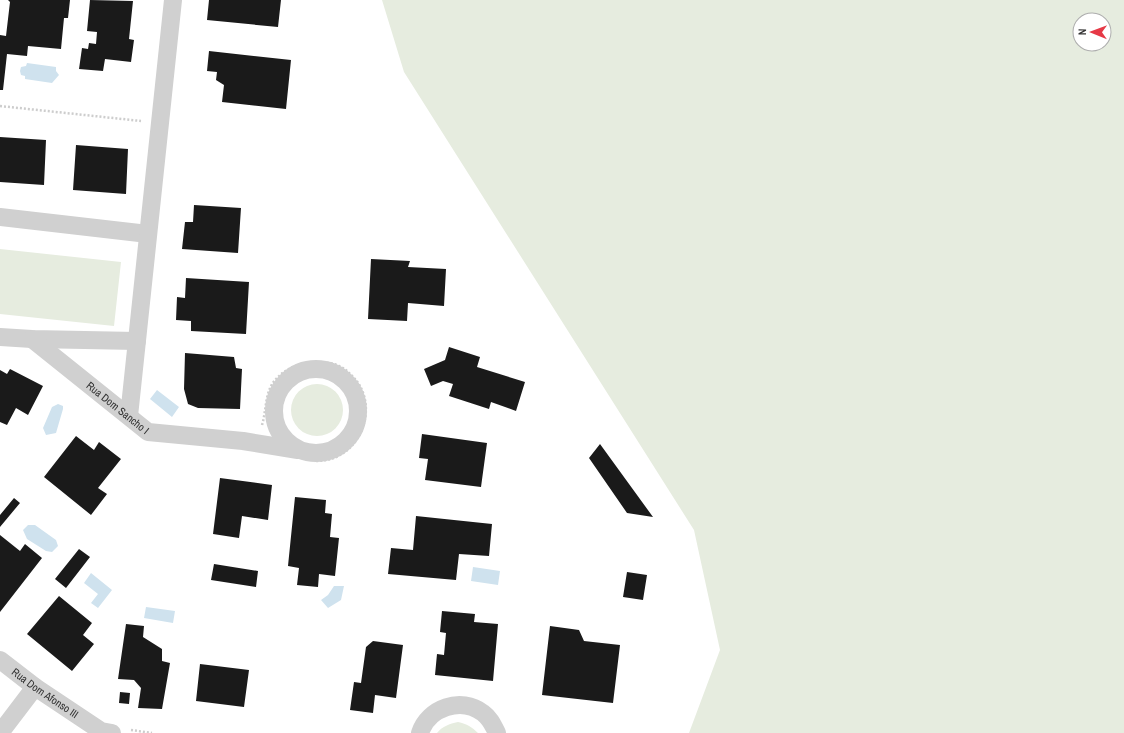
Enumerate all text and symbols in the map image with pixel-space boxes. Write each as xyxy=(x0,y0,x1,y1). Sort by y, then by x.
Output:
north arrow xyxy=(1072,12,1112,52)
text: N xyxy=(1075,28,1089,35)
street label: Rua Dom Sancho I xyxy=(84,378,152,437)
street label: Rua Dom Afonso III xyxy=(9,665,81,721)

